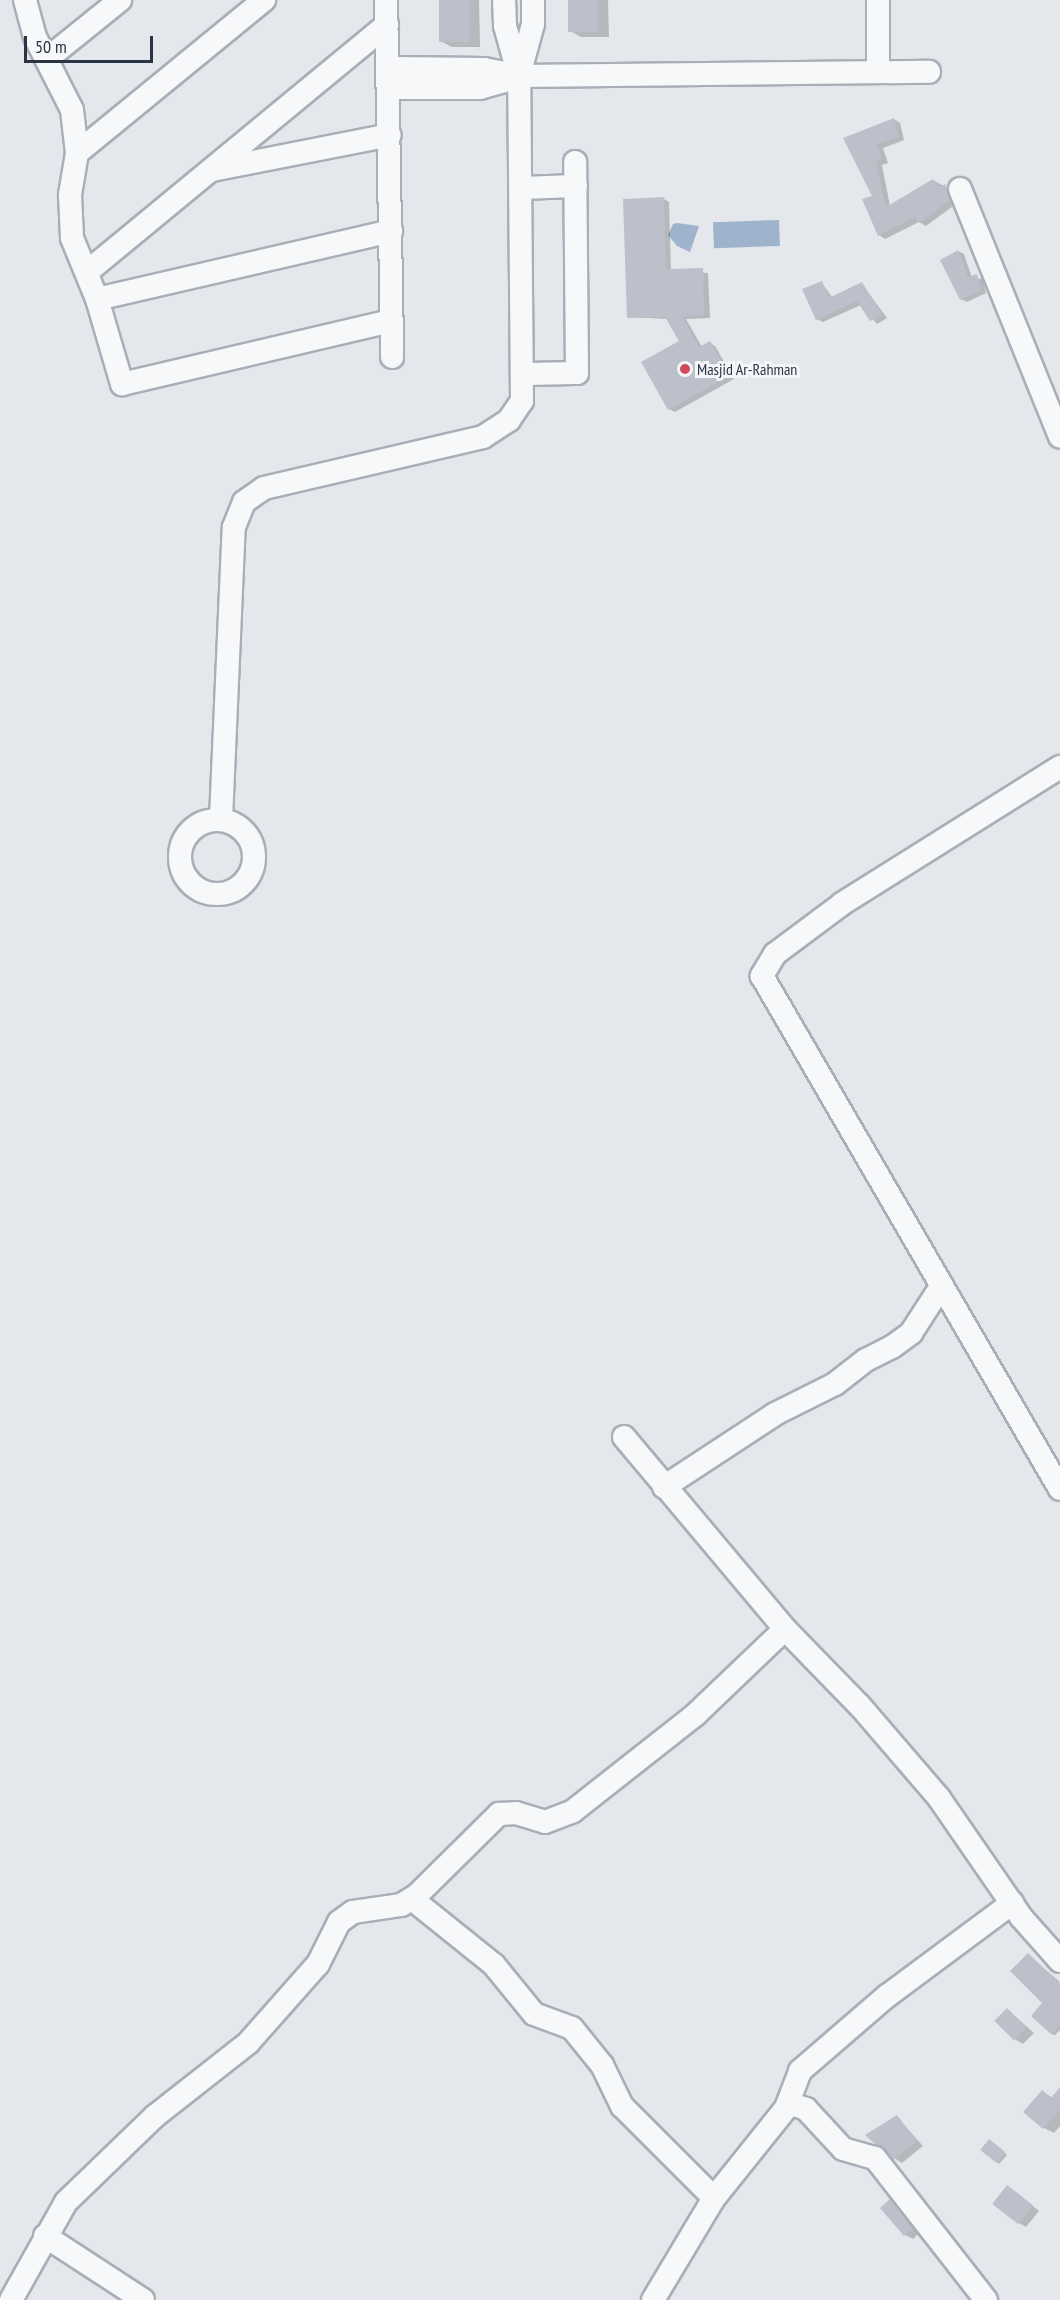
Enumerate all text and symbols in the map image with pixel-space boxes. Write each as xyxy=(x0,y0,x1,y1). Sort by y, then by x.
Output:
scale bar xyxy=(27,24,156,62)
text: 50 m xyxy=(35,35,67,58)
place label: Masjid Ar-Rahman xyxy=(697,359,798,379)
marker: Masjid Ar-Rahman xyxy=(678,362,692,376)

